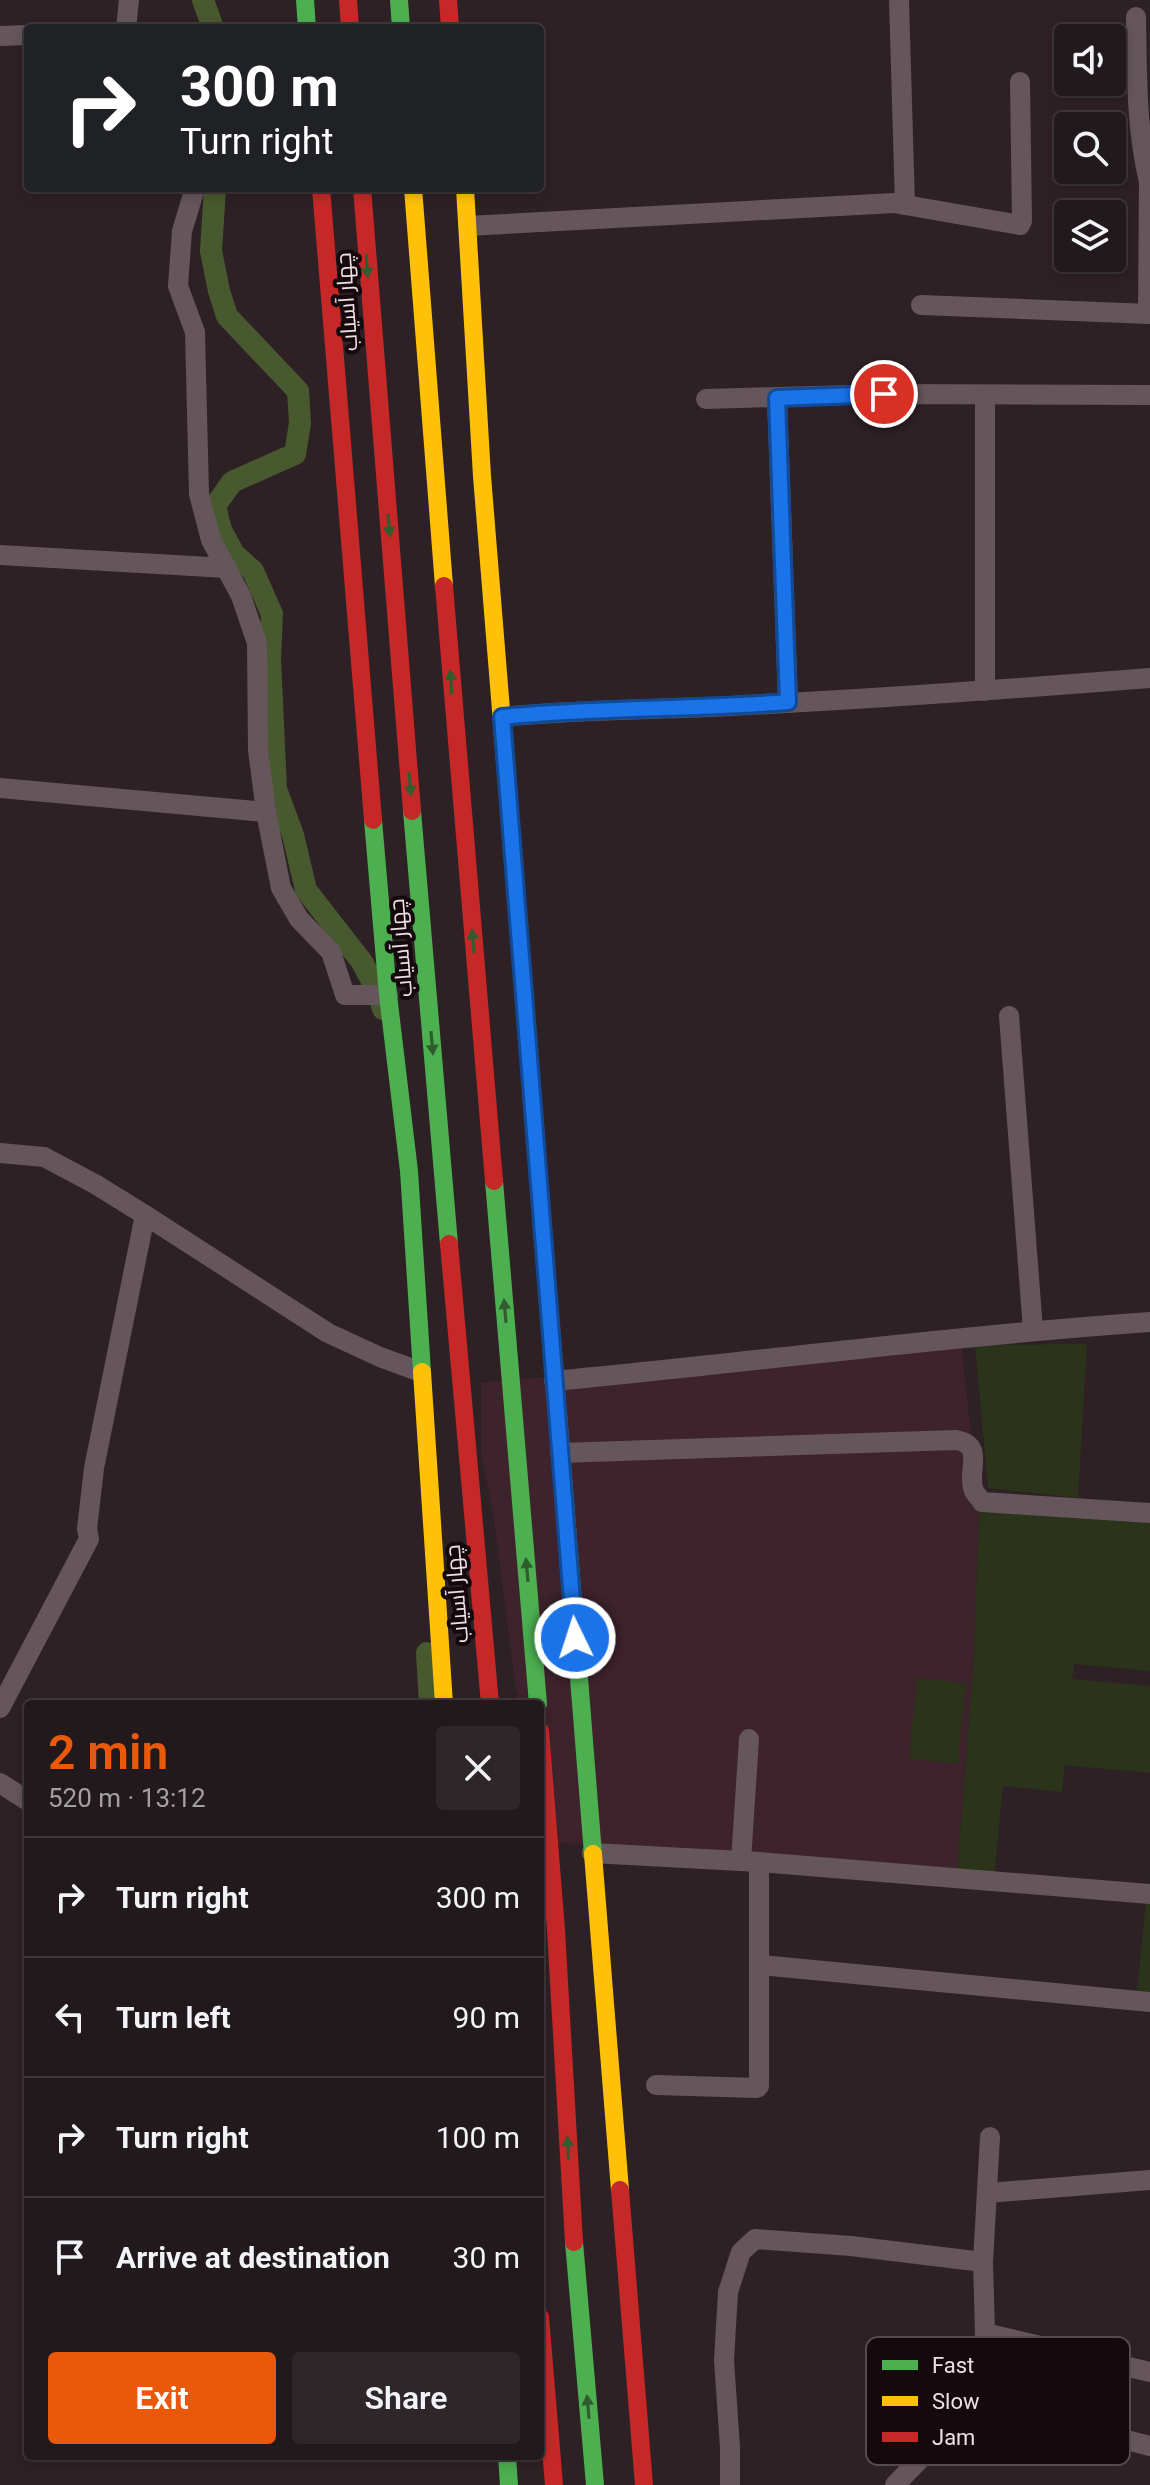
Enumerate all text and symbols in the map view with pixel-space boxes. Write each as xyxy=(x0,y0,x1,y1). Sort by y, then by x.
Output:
map controls xyxy=(1054,24,1126,272)
button: sound xyxy=(1054,24,1126,96)
text: 300 m xyxy=(180,54,339,120)
icon: right xyxy=(48,56,152,160)
button: search xyxy=(1054,112,1126,184)
text: Turn right xyxy=(180,121,333,163)
button: layers xyxy=(1054,200,1126,272)
street label: چهار آسیاب xyxy=(331,252,364,352)
one-way arrow xyxy=(361,254,374,279)
pin xyxy=(850,360,918,428)
icon: arrive xyxy=(862,372,906,416)
one-way arrow xyxy=(383,513,396,538)
one-way arrow xyxy=(444,669,457,694)
one-way arrow xyxy=(404,772,417,797)
street label: چهار آسیاب xyxy=(384,897,419,998)
one-way arrow xyxy=(466,928,479,953)
one-way arrow xyxy=(425,1031,438,1056)
one-way arrow xyxy=(498,1298,511,1323)
street label: چهار آسیاب xyxy=(440,1543,475,1644)
one-way arrow xyxy=(520,1558,533,1583)
position arrow xyxy=(533,1596,617,1680)
text: 2 min xyxy=(48,1724,168,1781)
button: close xyxy=(436,1726,520,1810)
text: 520 m · 13:12 xyxy=(48,1783,206,1813)
icon: right xyxy=(48,1875,92,1919)
text: Turn right xyxy=(116,1880,249,1915)
text: 300 m xyxy=(436,1880,520,1915)
icon: left xyxy=(48,1995,92,2039)
text: Turn left xyxy=(116,2000,231,2035)
text: 90 m xyxy=(453,2000,520,2035)
icon: right xyxy=(48,2115,92,2159)
text: Turn right xyxy=(116,2120,249,2155)
text: 100 m xyxy=(436,2120,520,2155)
one-way arrow xyxy=(561,2135,574,2160)
icon: arrive xyxy=(48,2235,92,2279)
text: Arrive at destination xyxy=(116,2240,390,2275)
text: 30 m xyxy=(453,2240,520,2275)
legend xyxy=(866,2337,1130,2465)
button: Exit xyxy=(48,2352,276,2444)
button: Share xyxy=(292,2352,520,2444)
text: Fast xyxy=(932,2353,974,2378)
text: Slow xyxy=(932,2389,980,2414)
one-way arrow xyxy=(581,2394,594,2419)
text: Jam xyxy=(932,2425,975,2450)

